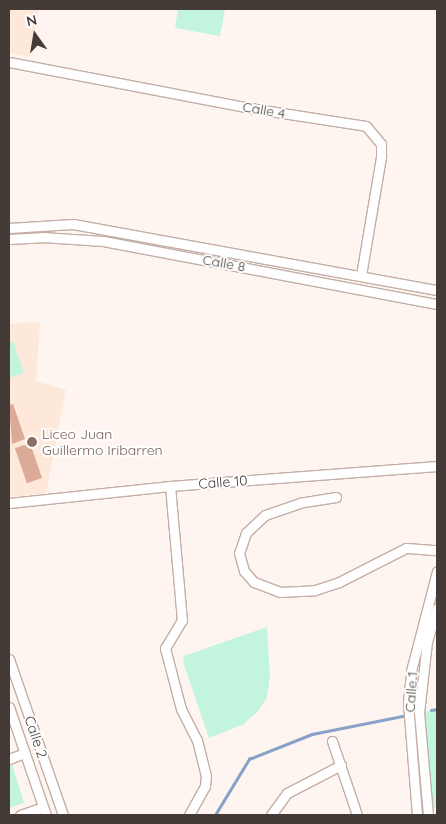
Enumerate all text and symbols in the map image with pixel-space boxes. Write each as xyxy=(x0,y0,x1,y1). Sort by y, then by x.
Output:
north arrow xyxy=(10,10,60,60)
text: N xyxy=(25,10,39,30)
street label: Calle 4 xyxy=(241,98,287,122)
street label: Calle 8 xyxy=(201,251,247,275)
place label: Liceo Juan Guillermo Iribarren xyxy=(42,426,163,458)
marker: Liceo Juan Guillermo Iribarren xyxy=(26,436,38,448)
street label: Calle 10 xyxy=(198,472,248,492)
street label: Calle 1 xyxy=(401,671,421,713)
street label: Calle 2 xyxy=(21,714,51,760)

